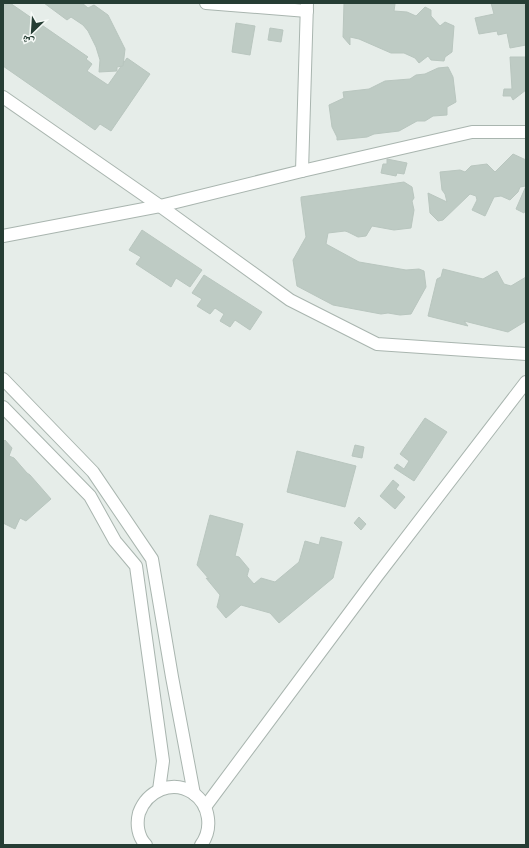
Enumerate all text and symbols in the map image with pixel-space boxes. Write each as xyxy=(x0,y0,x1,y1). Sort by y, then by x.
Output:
north arrow xyxy=(12,12,52,52)
text: ش xyxy=(19,31,36,50)

